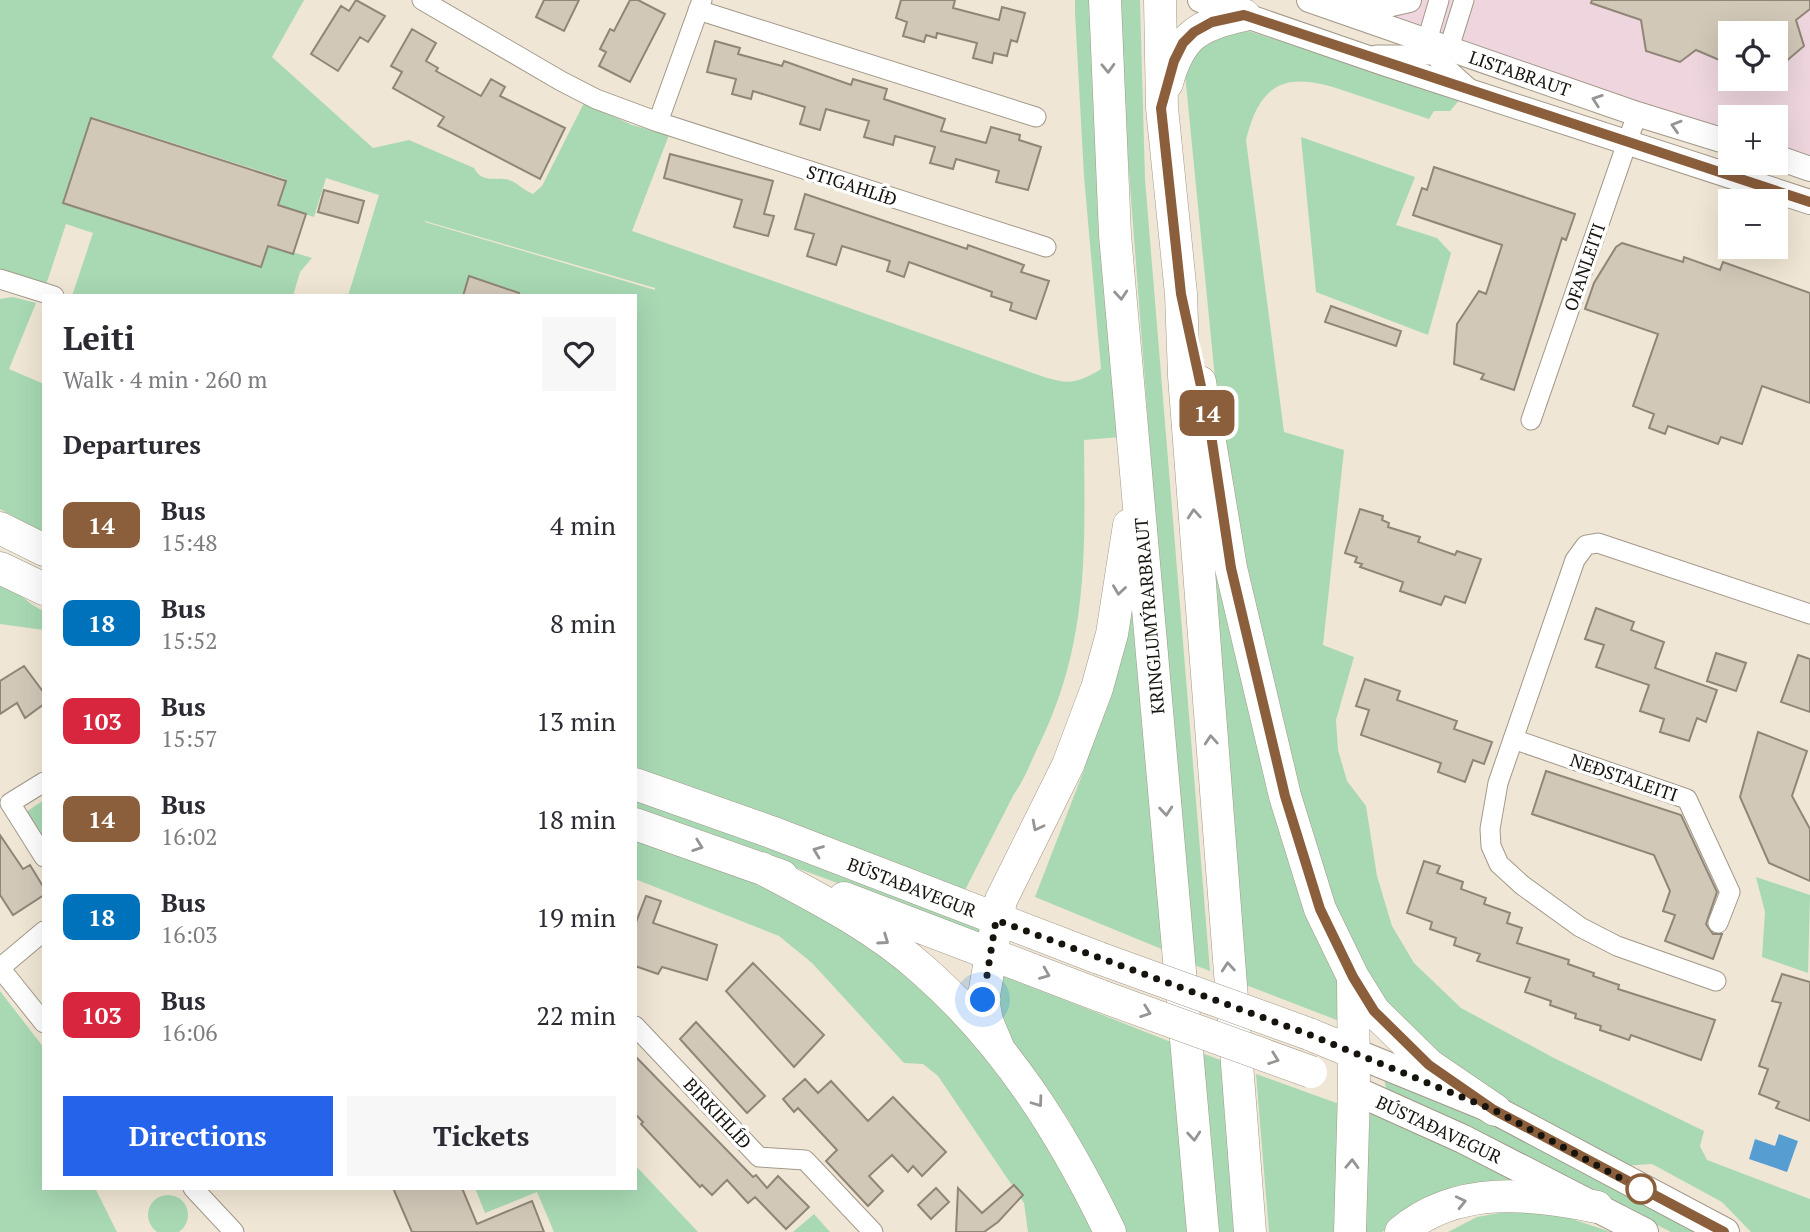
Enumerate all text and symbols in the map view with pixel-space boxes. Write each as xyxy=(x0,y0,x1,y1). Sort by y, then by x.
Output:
map controls xyxy=(1718,21,1788,259)
button: locate xyxy=(1718,21,1788,91)
street label: LISTABRAUT xyxy=(1466,44,1574,102)
one-way arrow xyxy=(1100,63,1115,74)
one-way arrow xyxy=(1592,94,1604,108)
button: + xyxy=(1718,105,1788,175)
one-way arrow xyxy=(1671,120,1683,135)
street label: STIGAHLÍÐ xyxy=(804,159,900,211)
button: − xyxy=(1718,189,1788,259)
street label: OFANLEITI xyxy=(1558,220,1610,314)
one-way arrow xyxy=(1113,290,1128,301)
text: Leiti xyxy=(63,316,135,359)
button: heart xyxy=(542,317,616,391)
text: Walk · 4 min · 260 m xyxy=(63,364,267,395)
line badge: 14 xyxy=(1176,390,1238,436)
text: 14 xyxy=(1193,397,1221,429)
text: Departures xyxy=(63,427,201,461)
text: Bus xyxy=(161,493,206,527)
text: 4 min xyxy=(550,508,616,542)
one-way arrow xyxy=(1187,508,1202,519)
text: 14 xyxy=(88,509,115,541)
street label: KRINGLUMÝRARBRAUT xyxy=(1128,517,1170,715)
text: 15:48 xyxy=(161,527,218,558)
one-way arrow xyxy=(1112,584,1127,596)
text: Bus xyxy=(161,591,206,625)
text: 8 min xyxy=(550,606,616,640)
text: 18 xyxy=(88,607,115,639)
text: 15:52 xyxy=(161,625,218,656)
text: Bus xyxy=(161,689,206,723)
text: 13 min xyxy=(536,704,616,738)
text: 103 xyxy=(81,705,122,737)
text: 15:57 xyxy=(161,723,218,754)
one-way arrow xyxy=(1204,735,1219,746)
street label: NEÐSTALEITI xyxy=(1567,747,1681,807)
text: Bus xyxy=(161,787,206,821)
text: 18 min xyxy=(536,802,616,836)
text: 14 xyxy=(88,803,115,835)
one-way arrow xyxy=(1158,805,1173,816)
one-way arrow xyxy=(1032,819,1046,831)
text: 16:02 xyxy=(161,821,218,852)
one-way arrow xyxy=(692,838,704,852)
one-way arrow xyxy=(813,845,825,859)
street label: BÚSTAÐAVEGUR xyxy=(844,851,980,923)
text: Bus xyxy=(161,885,206,919)
text: 19 min xyxy=(536,900,616,934)
text: 18 xyxy=(88,901,115,933)
text: 16:03 xyxy=(161,919,218,950)
one-way arrow xyxy=(876,932,889,944)
one-way arrow xyxy=(1221,961,1236,972)
one-way arrow xyxy=(1039,965,1051,979)
your location xyxy=(965,982,1000,1017)
text: Bus xyxy=(161,983,206,1017)
text: 22 min xyxy=(536,998,616,1032)
text: 103 xyxy=(81,999,122,1031)
one-way arrow xyxy=(1140,1004,1152,1018)
text: 16:06 xyxy=(161,1017,218,1048)
one-way arrow xyxy=(1268,1051,1280,1065)
street label: BIRKIHLÍÐ xyxy=(679,1072,757,1154)
street label: BÚSTAÐAVEGUR xyxy=(1372,1089,1506,1169)
one-way arrow xyxy=(1030,1094,1042,1107)
button: Directions xyxy=(63,1096,333,1176)
button: Tickets xyxy=(347,1096,616,1176)
one-way arrow xyxy=(1186,1131,1201,1142)
one-way arrow xyxy=(1344,1158,1360,1169)
unlabelled marker xyxy=(1626,1174,1656,1204)
one-way arrow xyxy=(1455,1196,1467,1210)

